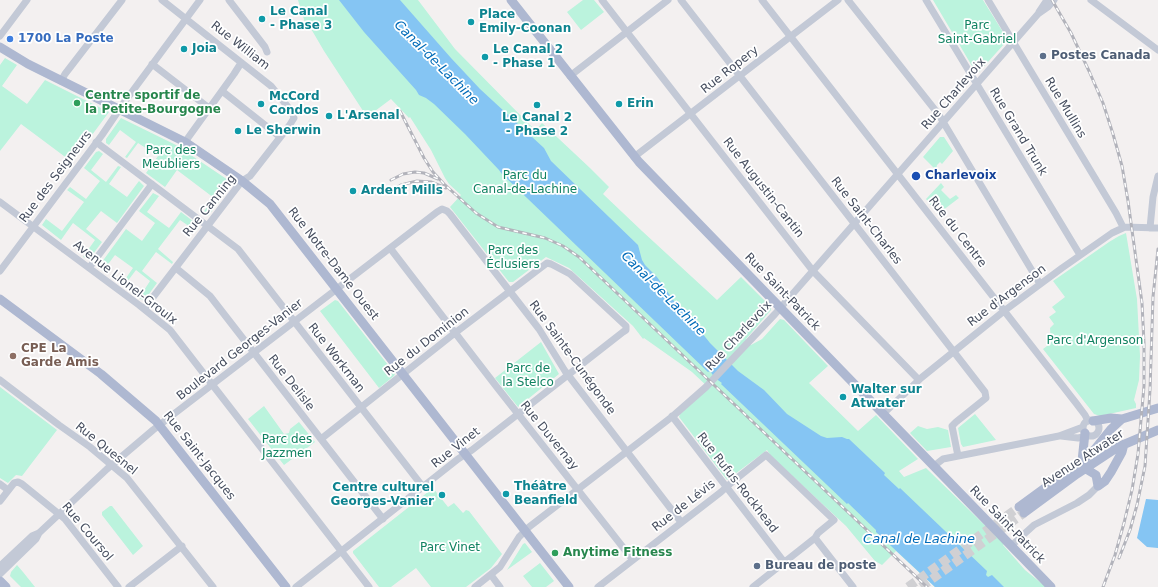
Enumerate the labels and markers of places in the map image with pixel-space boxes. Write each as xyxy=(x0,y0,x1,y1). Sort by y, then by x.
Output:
place label: Le Canal - Phase 3 xyxy=(270,5,332,33)
place label: Place Emily-Coonan xyxy=(479,8,571,36)
marker: Le Canal - Phase 3 xyxy=(257,14,267,24)
marker: Place Emily-Coonan xyxy=(466,17,476,27)
place label: 1700 La Poste xyxy=(18,32,114,46)
marker: 1700 La Poste xyxy=(5,34,15,44)
place label: Joia xyxy=(192,42,217,56)
place label: Le Canal 2 - Phase 1 xyxy=(493,43,563,71)
marker: Joia xyxy=(179,44,189,54)
place label: Postes Canada xyxy=(1051,49,1151,63)
marker: Postes Canada xyxy=(1038,51,1048,61)
marker: Le Canal 2 - Phase 1 xyxy=(480,52,490,62)
place label: Centre sportif de la Petite-Bourgogne xyxy=(85,89,221,117)
place label: McCord Condos xyxy=(269,90,320,118)
place label: Erin xyxy=(627,97,654,111)
marker: Centre sportif de la Petite-Bourgogne xyxy=(72,98,82,108)
marker: McCord Condos xyxy=(256,99,266,109)
marker: Erin xyxy=(614,99,624,109)
marker: Le Canal 2 - Phase 2 xyxy=(532,100,542,110)
place label: L'Arsenal xyxy=(337,109,400,123)
marker: L'Arsenal xyxy=(324,111,334,121)
place label: Le Canal 2 - Phase 2 xyxy=(502,111,572,139)
place label: Le Sherwin xyxy=(246,124,321,138)
marker: Le Sherwin xyxy=(233,126,243,136)
place label: Charlevoix xyxy=(925,169,997,183)
marker: Charlevoix xyxy=(910,170,922,182)
place label: Ardent Mills xyxy=(361,184,443,198)
marker: Ardent Mills xyxy=(348,186,358,196)
place label: CPE La Garde Amis xyxy=(21,342,99,370)
marker: CPE La Garde Amis xyxy=(8,351,18,361)
place label: Walter sur Atwater xyxy=(851,383,922,411)
marker: Walter sur Atwater xyxy=(838,392,848,402)
place label: Théâtre Beanfield xyxy=(514,480,578,508)
place label: Centre culturel Georges-Vanier xyxy=(330,481,434,509)
marker: Théâtre Beanfield xyxy=(501,489,511,499)
marker: Centre culturel Georges-Vanier xyxy=(437,490,447,500)
place label: Anytime Fitness xyxy=(563,546,672,560)
marker: Anytime Fitness xyxy=(550,548,560,558)
place label: Bureau de poste xyxy=(765,559,876,573)
marker: Bureau de poste xyxy=(752,561,762,571)

